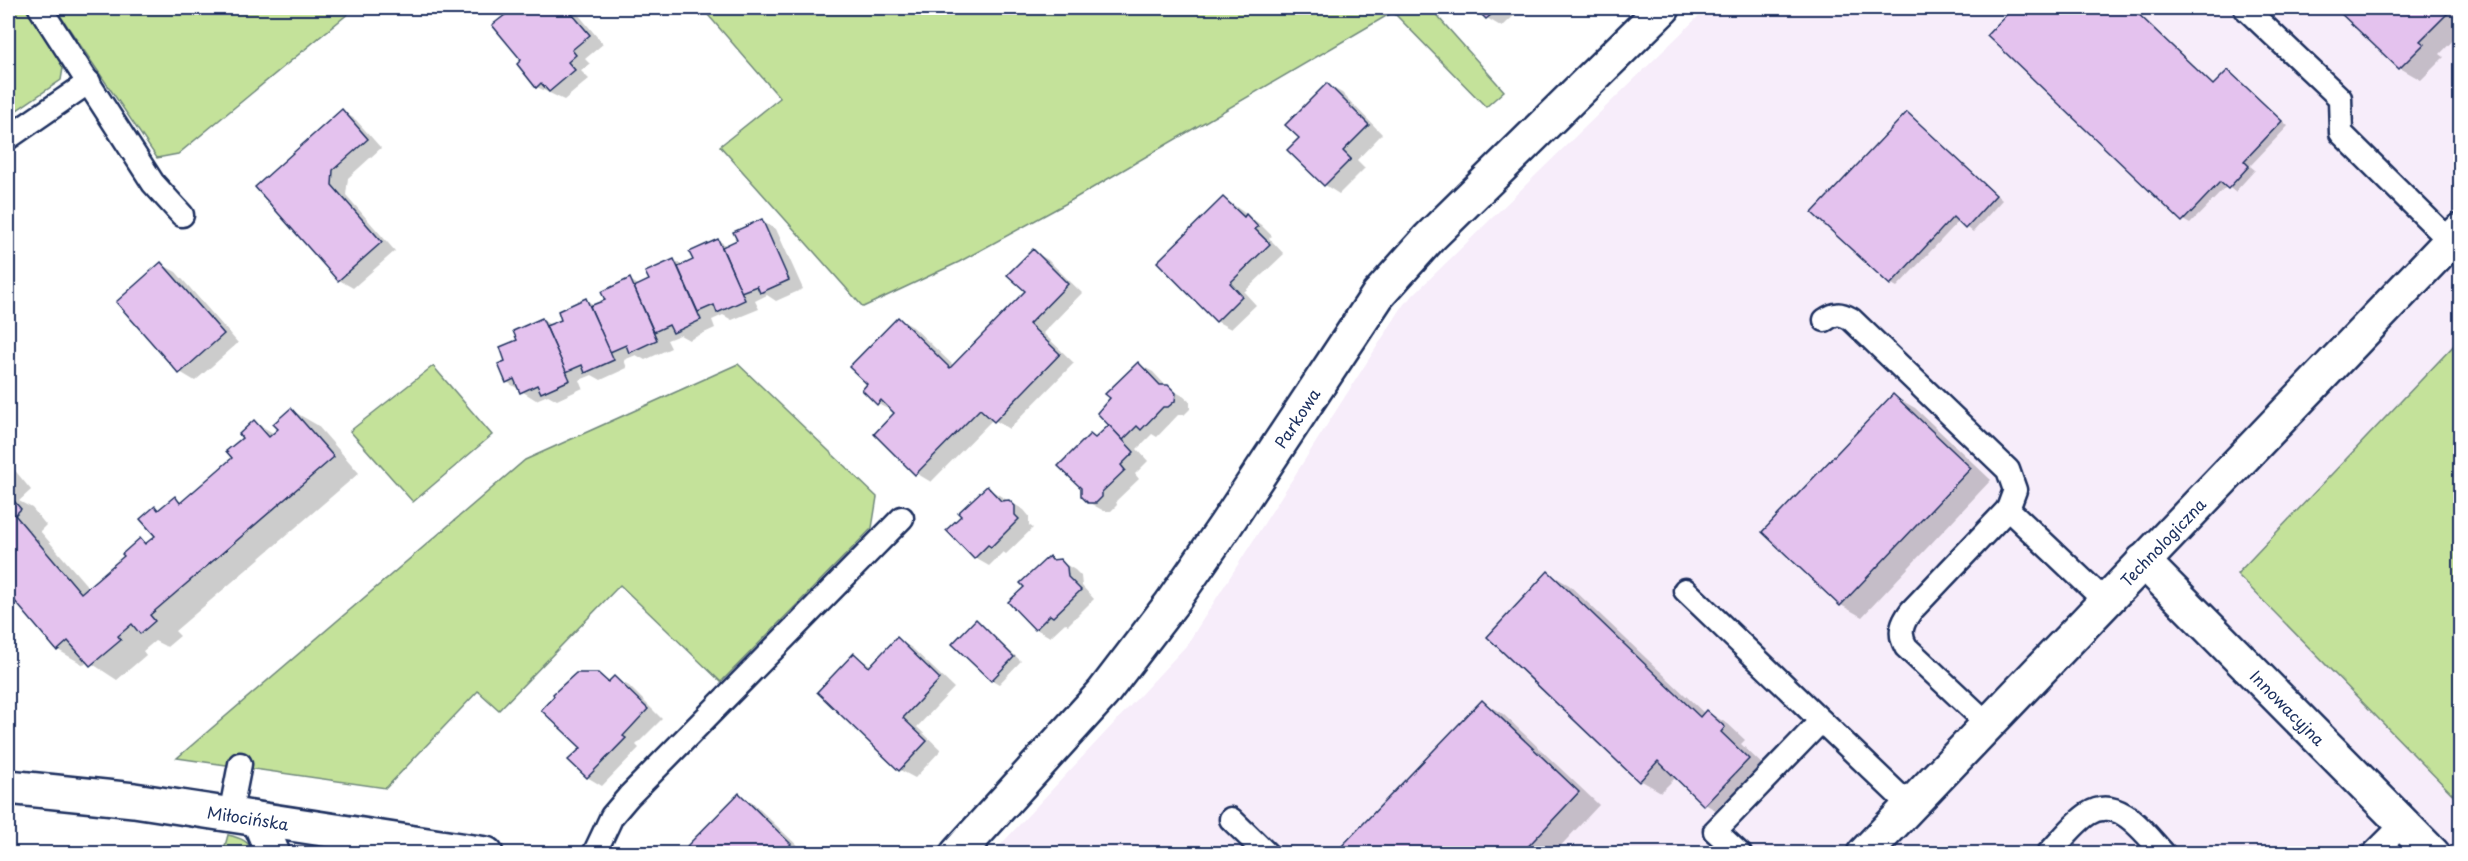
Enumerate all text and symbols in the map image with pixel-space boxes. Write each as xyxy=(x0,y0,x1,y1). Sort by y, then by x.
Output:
street label: Parkowa xyxy=(1268,383,1325,453)
street label: Technologiczna xyxy=(2114,492,2211,591)
street label: Innowacyjna xyxy=(2245,664,2331,751)
street label: Miłocińska xyxy=(205,799,291,836)

